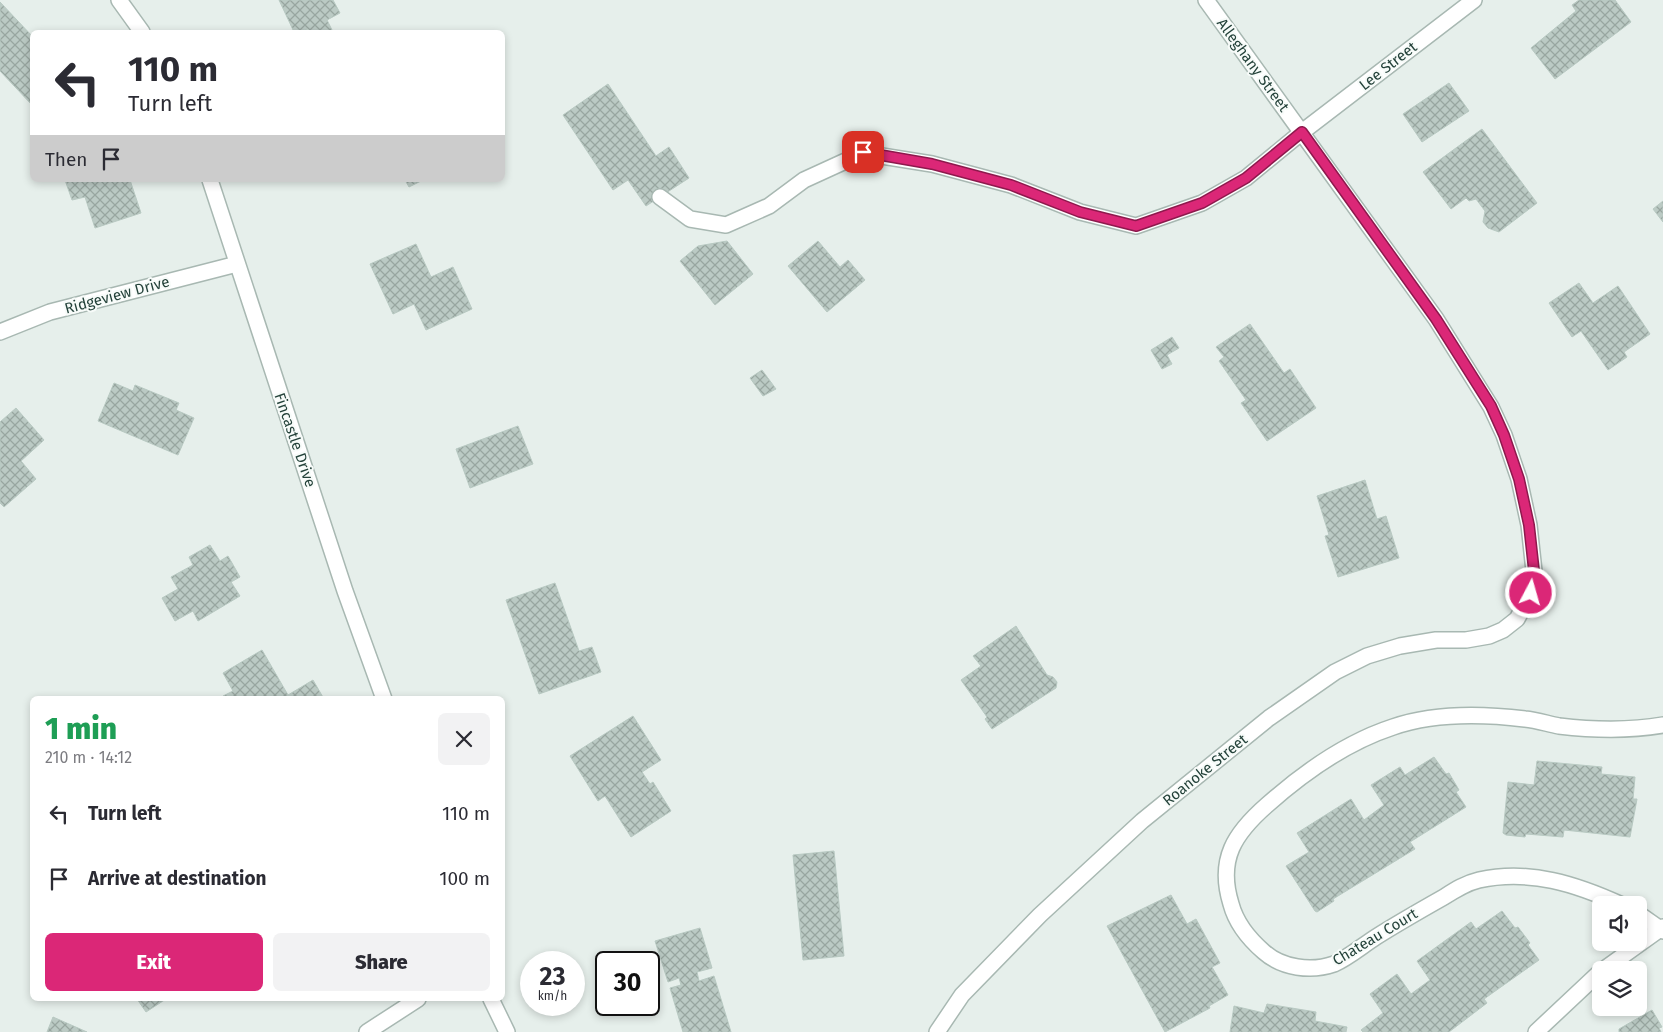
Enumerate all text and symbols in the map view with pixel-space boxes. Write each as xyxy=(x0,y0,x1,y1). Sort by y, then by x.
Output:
street label: Alleghany Street xyxy=(1213,15,1293,116)
street label: Lee Street xyxy=(1356,38,1421,94)
text: 110 m xyxy=(128,48,218,90)
icon: left xyxy=(45,50,110,115)
text: Turn left xyxy=(128,90,212,117)
pin xyxy=(842,131,884,173)
icon: arrive xyxy=(849,138,877,166)
icon: arrive xyxy=(97,145,125,173)
text: Then xyxy=(45,148,87,171)
street label: Ridgeview Drive xyxy=(63,272,171,318)
street label: Fincastle Drive xyxy=(270,390,320,490)
position arrow xyxy=(1504,566,1556,618)
text: 1 min xyxy=(45,711,117,747)
button: close xyxy=(438,713,490,765)
street label: Roanoke Street xyxy=(1159,730,1251,810)
text: 210 m · 14:12 xyxy=(45,748,132,767)
icon: left xyxy=(45,800,73,828)
text: Turn left xyxy=(88,802,162,825)
text: 110 m xyxy=(442,802,490,825)
icon: arrive xyxy=(45,865,73,893)
text: Arrive at destination xyxy=(88,867,267,890)
text: 100 m xyxy=(439,867,490,890)
map controls xyxy=(1592,896,1647,1016)
button: sound xyxy=(1592,896,1647,951)
street label: Chateau Court xyxy=(1329,904,1421,969)
button: Exit xyxy=(45,933,263,991)
button: Share xyxy=(273,933,490,991)
speed limit sign: 30 xyxy=(595,951,660,1016)
button: layers xyxy=(1592,961,1647,1016)
text: 23 xyxy=(540,962,565,992)
text: km/h xyxy=(538,989,567,1003)

